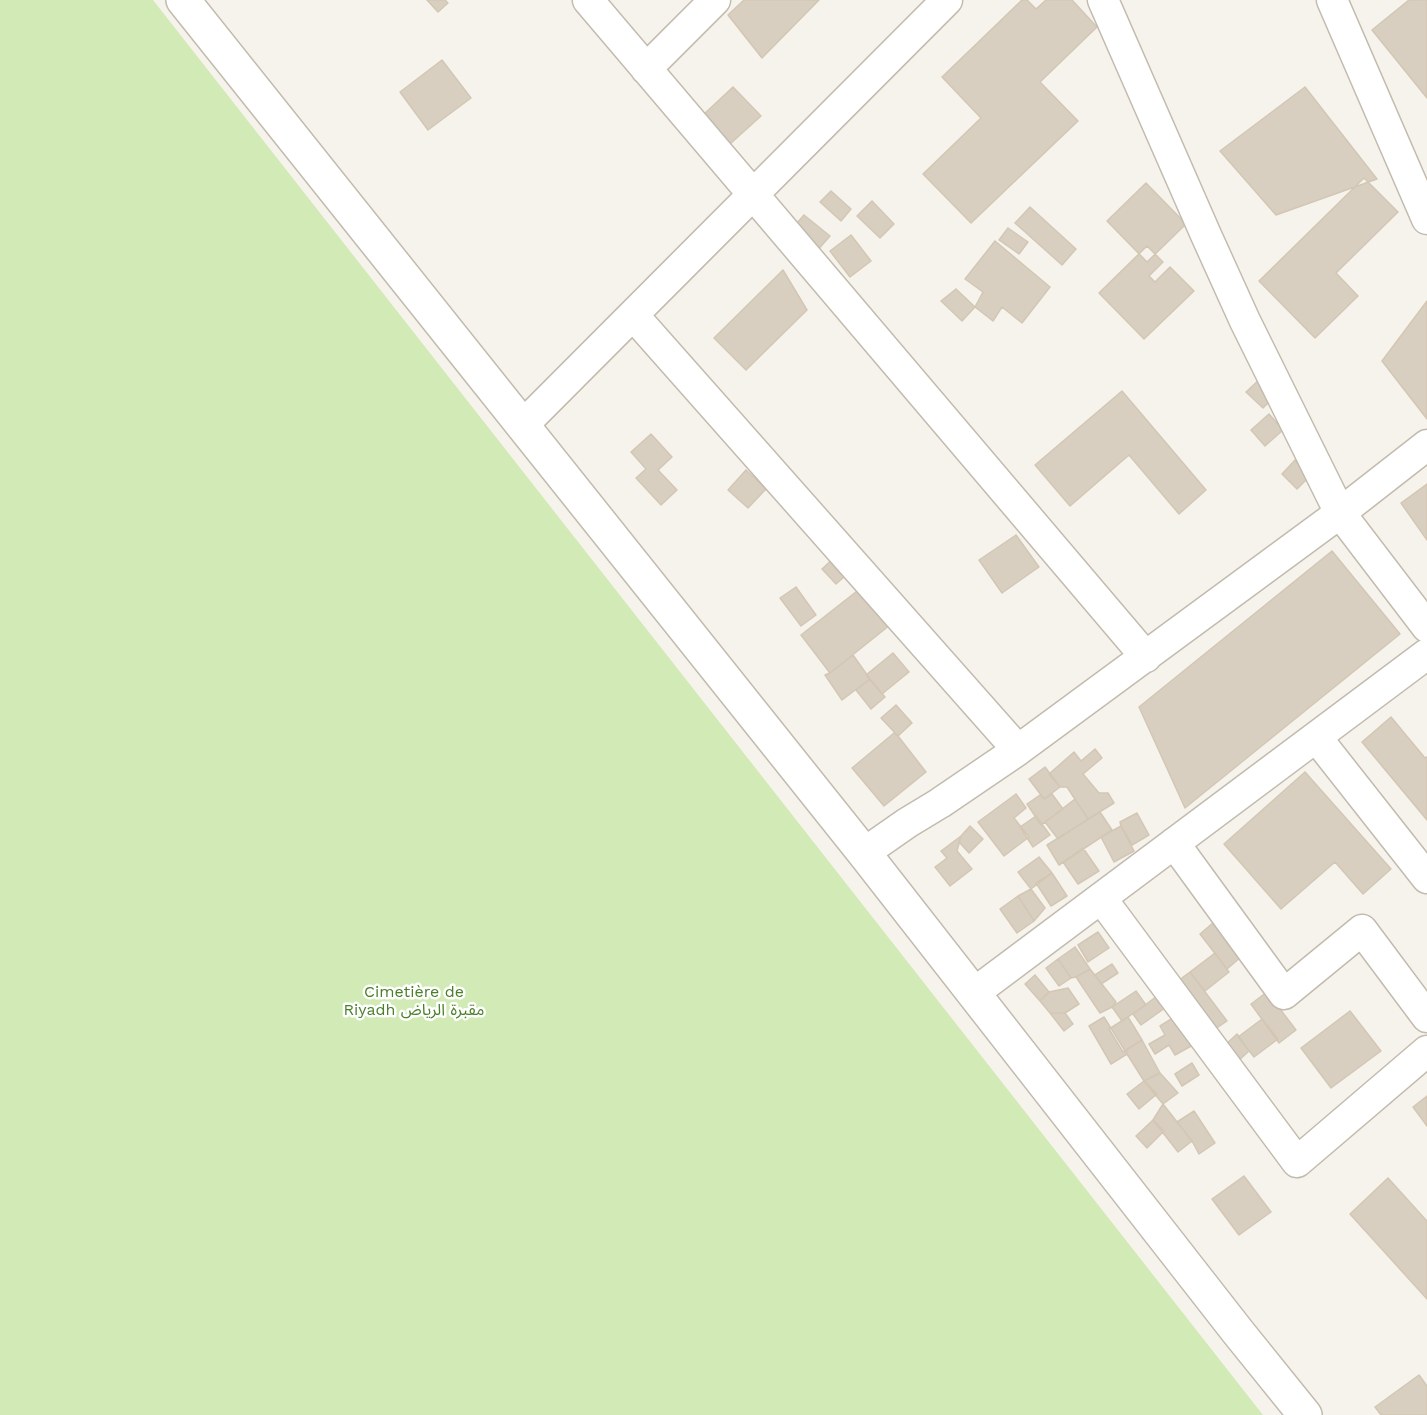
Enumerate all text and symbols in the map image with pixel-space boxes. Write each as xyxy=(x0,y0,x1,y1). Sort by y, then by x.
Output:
park label: Cimetière de Riyadh مقبرة الرياض xyxy=(344,982,484,1020)

